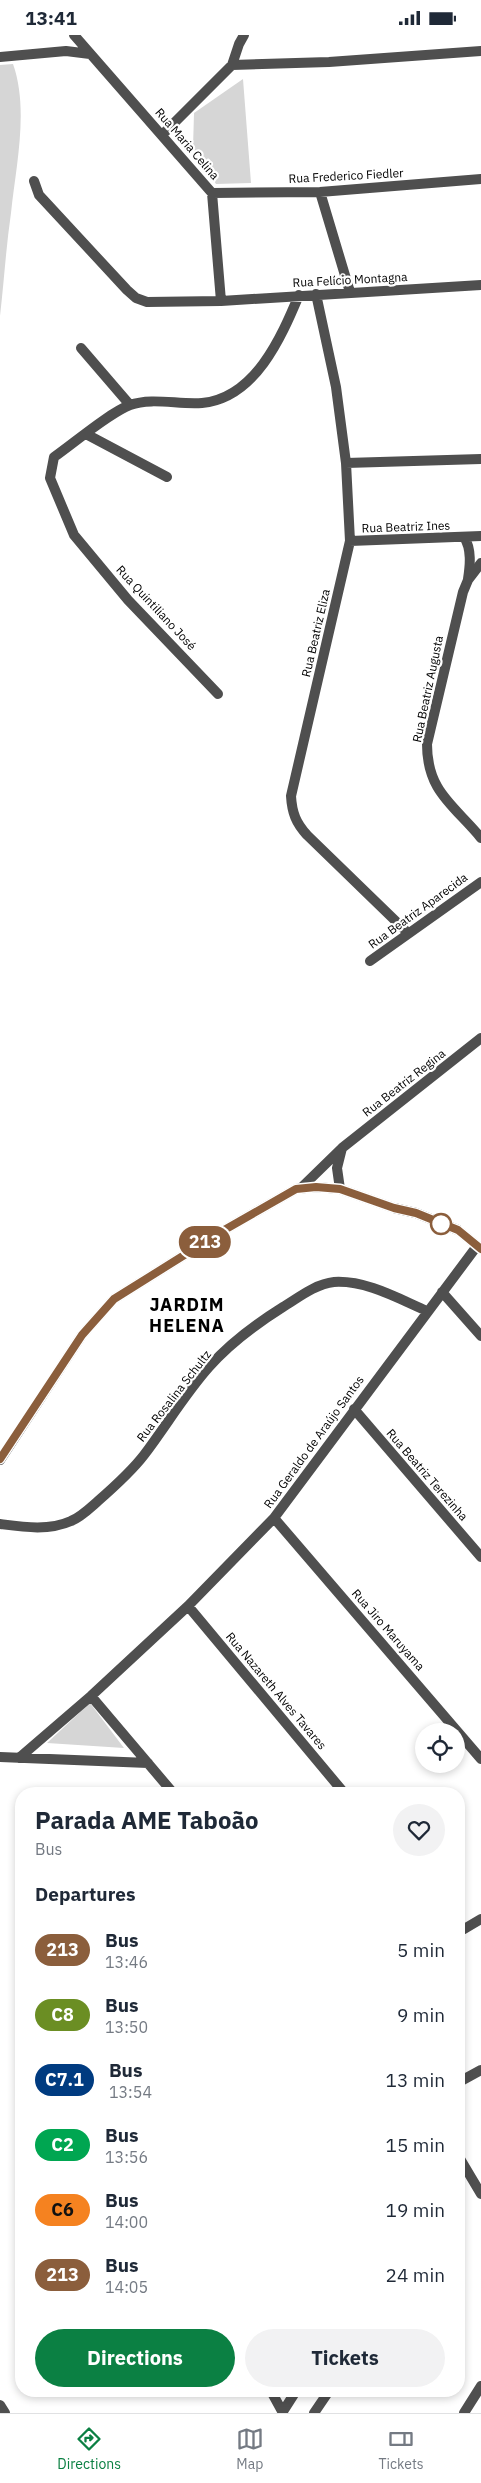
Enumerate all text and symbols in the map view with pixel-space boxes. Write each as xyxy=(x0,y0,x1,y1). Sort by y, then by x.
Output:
text: 13:41 xyxy=(25,6,77,30)
street label: Rua Maria Celina xyxy=(152,105,223,183)
street label: Rua Frederico Fiedler xyxy=(288,165,404,186)
street label: Rua Felício Montagna xyxy=(292,269,408,290)
street label: Rua Beatriz Ines xyxy=(361,517,451,536)
street label: Rua Quintiliano José xyxy=(113,562,200,653)
street label: Rua Beatriz Eliza xyxy=(298,587,333,678)
street label: Rua Beatriz Augusta xyxy=(409,634,446,744)
street label: Rua Beatriz Aparecida xyxy=(365,869,471,952)
street label: Rua Beatriz Regina xyxy=(359,1045,449,1120)
unlabelled marker xyxy=(430,1213,452,1235)
line badge: 213 xyxy=(176,1226,234,1258)
text: 213 xyxy=(189,1230,221,1253)
district label: JARDIM HELENA xyxy=(149,1293,225,1337)
street label: Rua Rosalina Schultz xyxy=(133,1347,214,1444)
street label: Rua Geraldo de Araújo Santos xyxy=(260,1372,367,1511)
street label: Rua Beatriz Terezinha xyxy=(383,1426,472,1524)
street label: Rua Jiro Maruyama xyxy=(349,1586,428,1674)
street label: Rua Nazareth Alves Tavares xyxy=(223,1629,330,1753)
map controls xyxy=(415,1723,465,1773)
button: locate xyxy=(415,1723,465,1773)
text: Parada AME Taboão xyxy=(35,1804,259,1836)
button: heart xyxy=(393,1804,445,1856)
text: Bus xyxy=(35,1839,62,1859)
text: Departures xyxy=(35,1882,135,1906)
text: Bus xyxy=(105,1928,139,1952)
text: 213 xyxy=(46,1938,79,1961)
text: 5 min xyxy=(397,1938,445,1962)
text: 13:46 xyxy=(105,1952,148,1972)
text: Bus xyxy=(105,1993,139,2017)
text: C8 xyxy=(51,2003,74,2026)
text: 9 min xyxy=(397,2003,445,2027)
text: 13:50 xyxy=(105,2017,148,2037)
text: Bus xyxy=(109,2058,142,2082)
text: C7.1 xyxy=(45,2068,84,2091)
text: 13 min xyxy=(386,2068,445,2092)
text: 13:54 xyxy=(109,2082,152,2102)
text: Bus xyxy=(105,2123,139,2147)
text: C2 xyxy=(51,2133,74,2156)
text: 15 min xyxy=(386,2133,445,2157)
text: 13:56 xyxy=(105,2147,148,2167)
text: Bus xyxy=(105,2188,139,2212)
text: C6 xyxy=(51,2198,74,2221)
text: 19 min xyxy=(386,2198,445,2222)
text: 14:00 xyxy=(105,2212,148,2232)
text: Bus xyxy=(105,2253,139,2277)
text: 213 xyxy=(46,2263,79,2286)
text: 24 min xyxy=(386,2263,445,2287)
text: 14:05 xyxy=(105,2277,148,2297)
button: Directions xyxy=(35,2329,235,2387)
button: Tickets xyxy=(245,2329,445,2387)
tab: Directions xyxy=(57,2425,121,2473)
tab: Map xyxy=(236,2425,264,2473)
tab: Tickets xyxy=(379,2425,424,2473)

